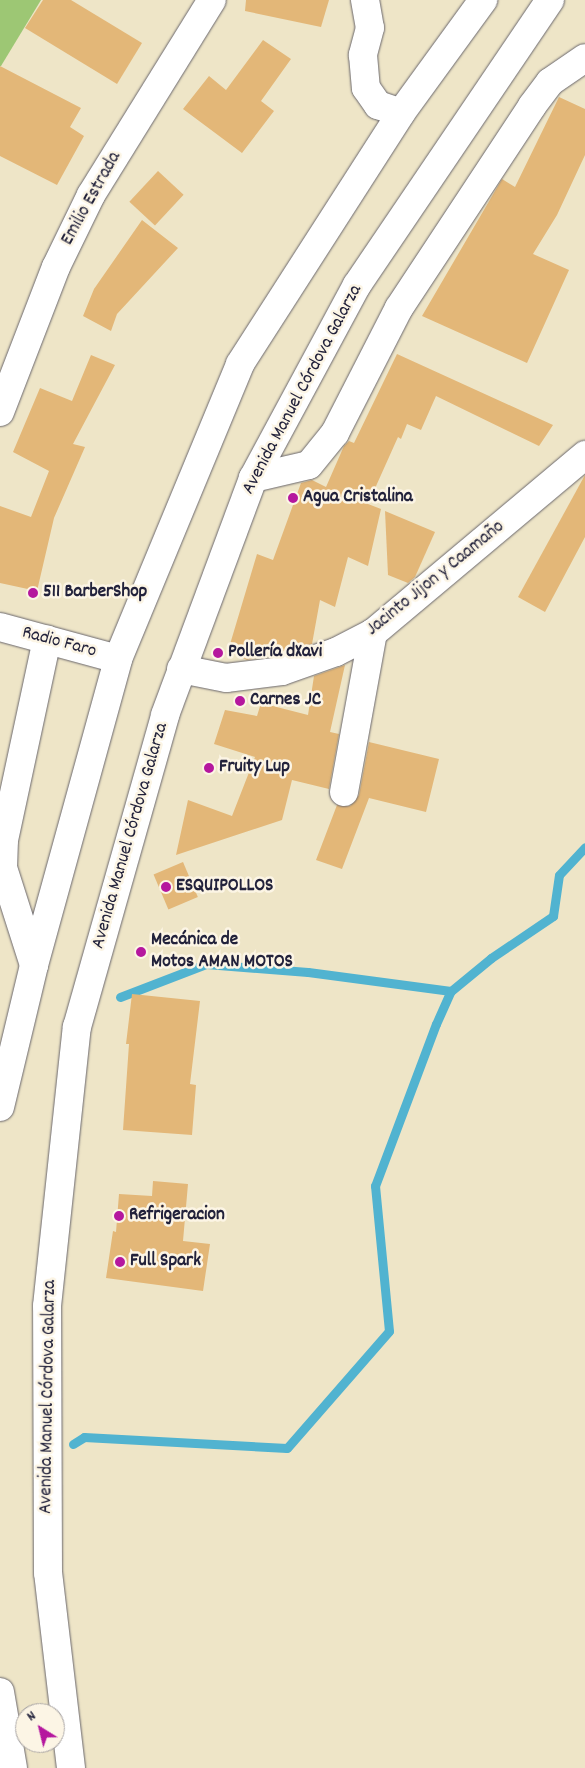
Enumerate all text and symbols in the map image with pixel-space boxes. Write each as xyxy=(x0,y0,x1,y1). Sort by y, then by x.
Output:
street label: Emilio Estrada xyxy=(57,148,127,250)
street label: Avenida Manuel Córdova Galarza xyxy=(238,281,368,499)
place label: Agua Cristalina xyxy=(303,487,413,509)
marker: Agua Cristalina xyxy=(287,492,299,504)
street label: Jacinto Jijon y Caamaño xyxy=(362,516,510,642)
place label: 511 BarberShop xyxy=(43,582,147,604)
marker: 511 BarberShop xyxy=(27,587,39,599)
street label: Radio Faro xyxy=(19,622,99,664)
place label: Pollería dXavi xyxy=(228,642,322,664)
marker: Pollería dXavi xyxy=(212,647,224,659)
place label: Carnes JC xyxy=(250,690,321,712)
marker: Carnes JC xyxy=(234,695,246,707)
street label: Avenida Manuel Córdova Galarza xyxy=(88,720,174,952)
place label: Fruity Lup xyxy=(219,757,290,779)
marker: Fruity Lup xyxy=(203,762,215,774)
place label: ESQUIPOLLOS xyxy=(176,876,273,898)
marker: ESQUIPOLLOS xyxy=(160,881,172,893)
place label: Mecánica de Motos AMAN MOTOS xyxy=(151,930,293,974)
marker: Mecánica de Motos AMAN MOTOS xyxy=(135,946,147,958)
place label: Refrigeracion xyxy=(129,1205,225,1227)
marker: Refrigeracion xyxy=(113,1210,125,1222)
place label: Full Spark xyxy=(130,1251,201,1273)
marker: Full Spark xyxy=(114,1256,126,1268)
street label: Avenida Manuel Córdova Galarza xyxy=(36,1280,62,1514)
north arrow xyxy=(15,1703,65,1753)
text: N xyxy=(23,1707,40,1727)

